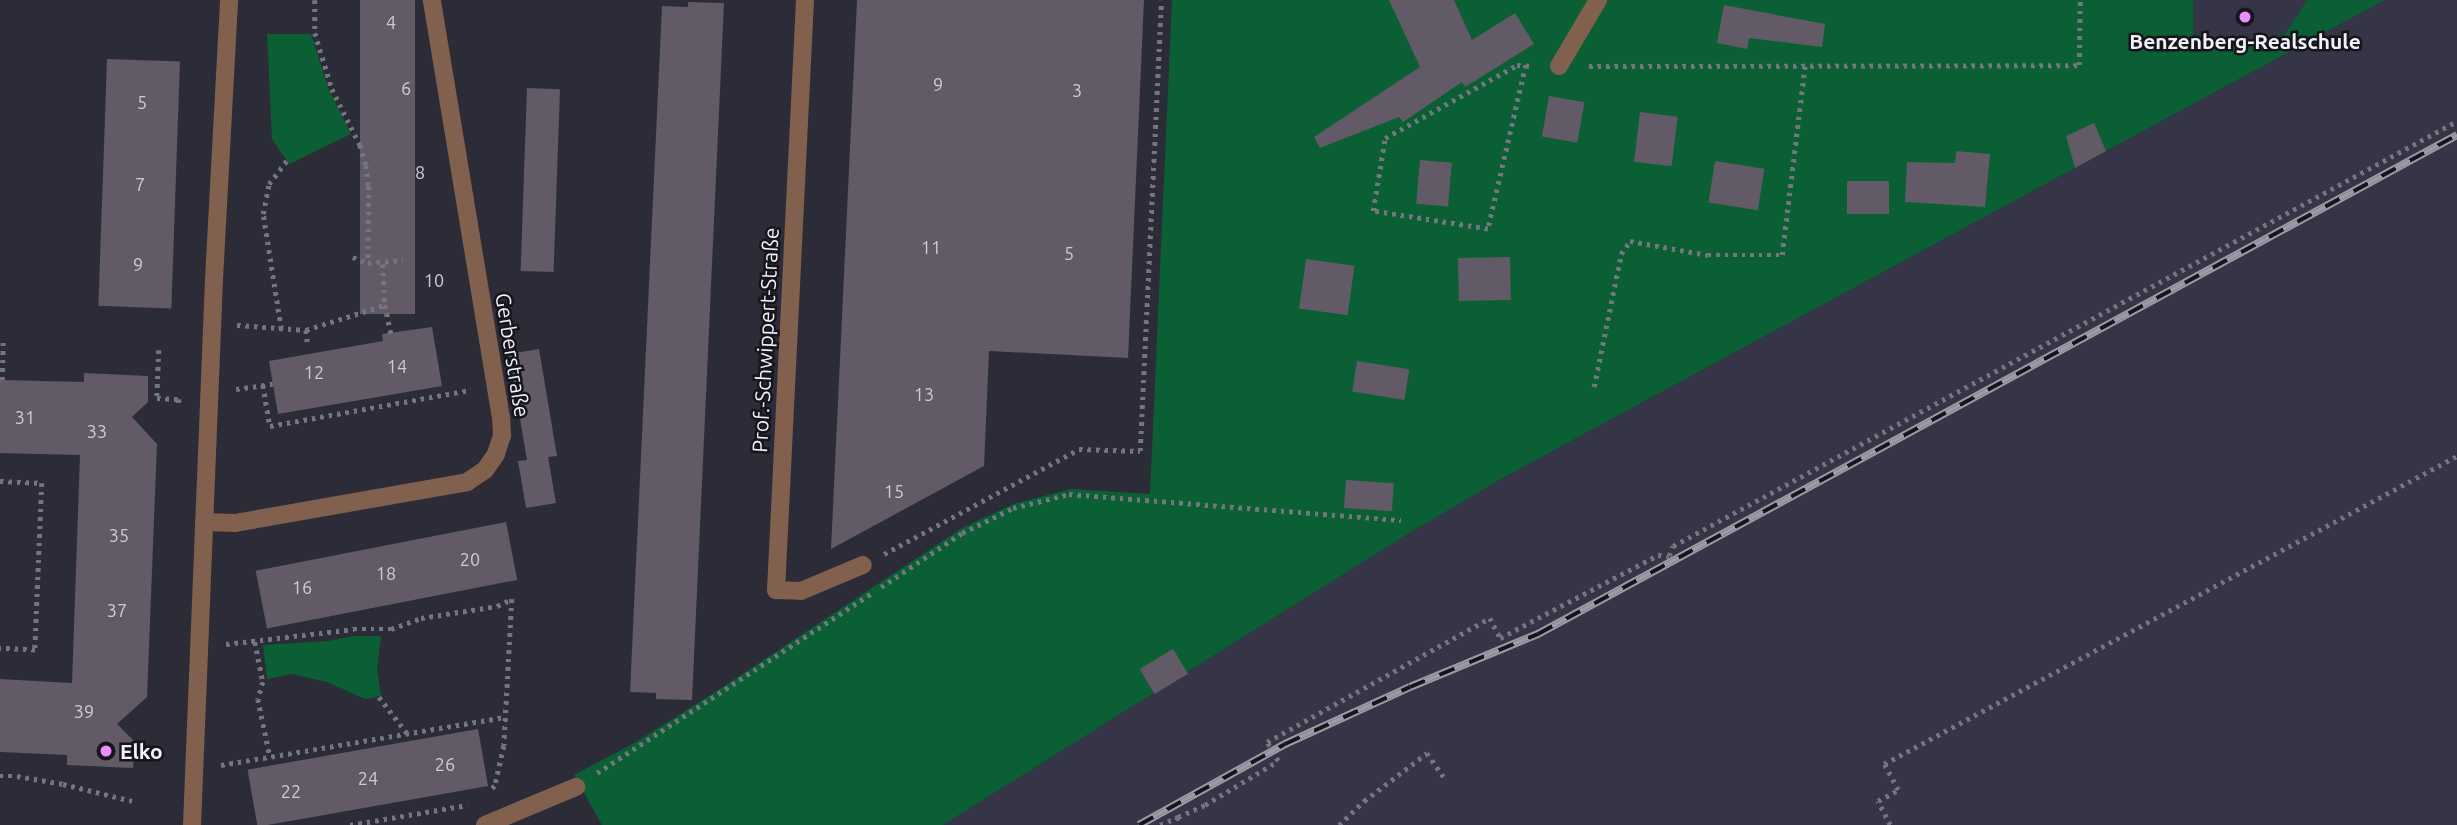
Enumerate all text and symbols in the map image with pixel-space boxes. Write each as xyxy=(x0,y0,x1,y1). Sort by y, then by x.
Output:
marker: Benzenberg-Realschule xyxy=(2237,9,2253,25)
house number: 4 xyxy=(386,11,396,33)
place label: Benzenberg-Realschule xyxy=(2129,28,2361,54)
house number: 9 xyxy=(933,73,943,95)
house number: 6 xyxy=(401,77,411,99)
house number: 3 xyxy=(1072,79,1082,101)
house number: 5 xyxy=(137,91,147,113)
house number: 8 xyxy=(415,161,425,183)
house number: 7 xyxy=(135,173,145,195)
street label: Prof.-Schwippert-Straße xyxy=(747,227,783,453)
house number: 11 xyxy=(921,236,941,258)
house number: 5 xyxy=(1064,242,1074,264)
house number: 9 xyxy=(133,253,143,275)
house number: 10 xyxy=(424,269,444,291)
street label: Gerberstraße xyxy=(491,291,535,419)
house number: 14 xyxy=(387,355,407,377)
house number: 12 xyxy=(304,361,324,383)
house number: 13 xyxy=(914,383,934,405)
house number: 31 xyxy=(15,406,35,428)
house number: 33 xyxy=(87,420,107,442)
house number: 15 xyxy=(884,480,904,502)
house number: 35 xyxy=(109,524,129,546)
house number: 20 xyxy=(460,548,480,570)
house number: 18 xyxy=(376,562,396,584)
house number: 16 xyxy=(292,576,312,598)
house number: 37 xyxy=(107,599,127,621)
house number: 39 xyxy=(74,700,94,722)
place label: Elko xyxy=(120,738,163,764)
marker: Elko xyxy=(98,743,114,759)
house number: 26 xyxy=(435,753,455,775)
house number: 24 xyxy=(358,767,378,789)
house number: 22 xyxy=(281,780,301,802)

